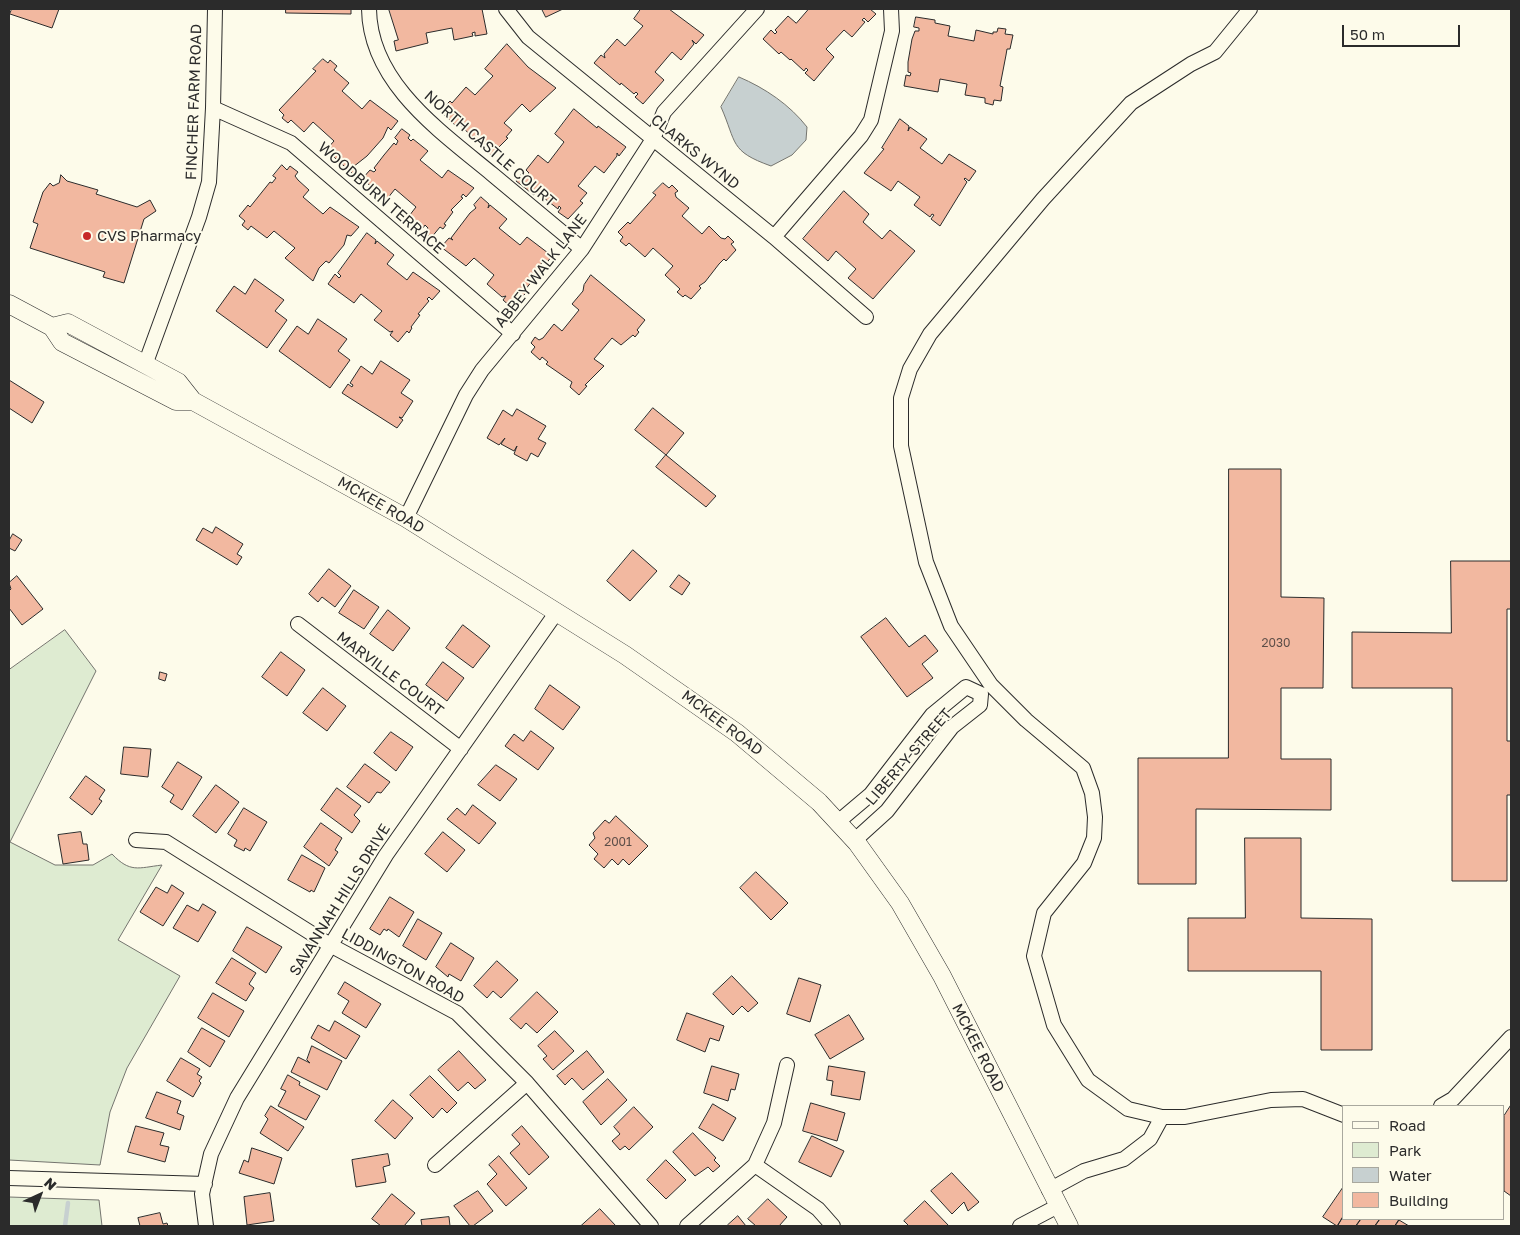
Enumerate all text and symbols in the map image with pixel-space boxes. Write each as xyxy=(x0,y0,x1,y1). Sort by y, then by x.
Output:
scale bar xyxy=(1345,15,1462,47)
street label: FINCHER FARM ROAD xyxy=(182,24,206,180)
text: 50 m xyxy=(1350,25,1385,43)
street label: NORTH CASTLE COURT xyxy=(420,87,560,211)
street label: CLARKS WYND xyxy=(647,111,743,193)
street label: WOODBURN TERRACE xyxy=(314,138,448,258)
street label: ABBEY WALK LANE xyxy=(491,211,591,331)
place label: CVS Pharmacy xyxy=(97,227,201,245)
marker: CVS Pharmacy xyxy=(81,230,93,242)
street label: MCKEE ROAD xyxy=(334,473,428,537)
street label: MARVILLE COURT xyxy=(333,628,447,720)
house number: 2030 xyxy=(1262,636,1290,650)
street label: MCKEE ROAD xyxy=(678,687,766,759)
street label: LIBERTY STREET xyxy=(862,705,956,809)
street label: SAVANNAH HILLS DRIVE xyxy=(286,821,394,979)
house number: 2001 xyxy=(604,835,632,849)
street label: LIDDINGTON ROAD xyxy=(339,925,467,1007)
street label: MCKEE ROAD xyxy=(948,1001,1008,1095)
legend xyxy=(1342,1105,1505,1220)
text: Road xyxy=(1389,1116,1426,1134)
text: Park xyxy=(1389,1141,1421,1159)
text: Water xyxy=(1389,1166,1432,1184)
north arrow xyxy=(15,1170,65,1220)
text: N xyxy=(41,1174,60,1194)
text: Building xyxy=(1389,1191,1449,1209)

